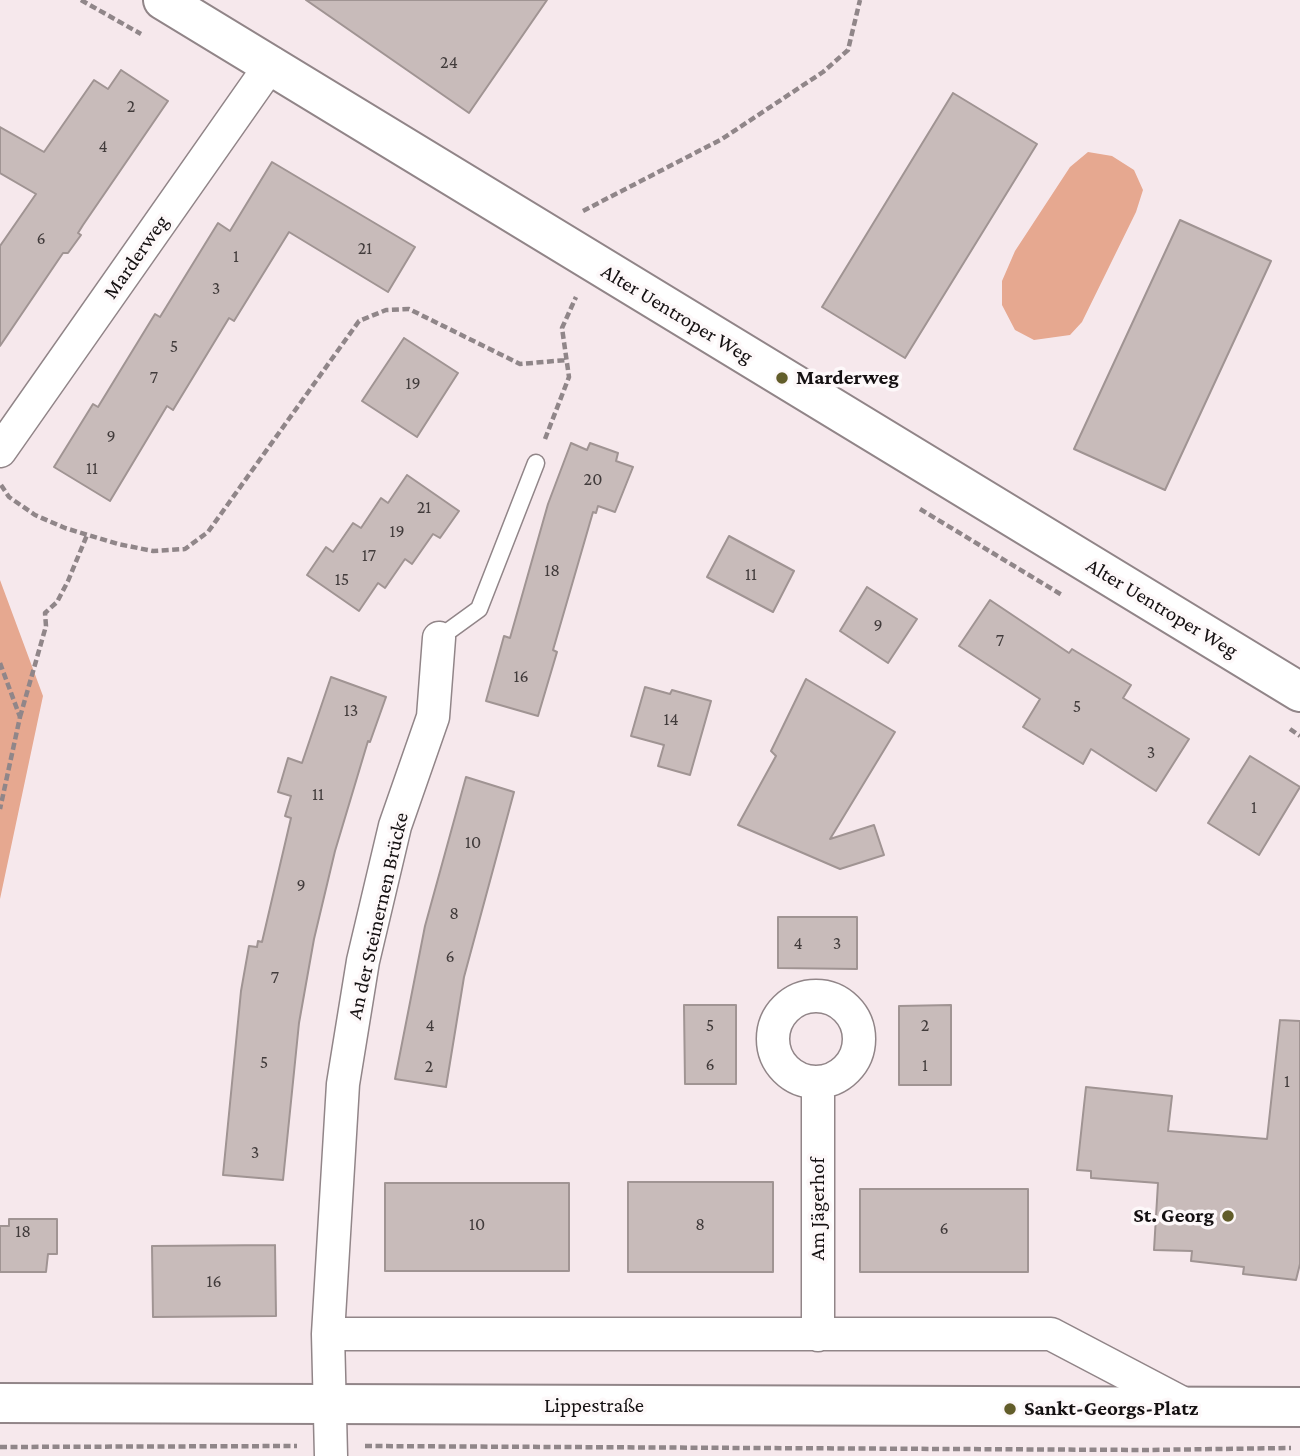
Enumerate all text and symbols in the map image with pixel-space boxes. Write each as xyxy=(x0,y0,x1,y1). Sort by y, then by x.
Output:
house number: 24 xyxy=(440,51,458,73)
house number: 2 xyxy=(127,95,135,117)
house number: 4 xyxy=(98,135,108,157)
street label: Marderweg xyxy=(98,210,174,304)
house number: 6 xyxy=(36,227,46,249)
house number: 21 xyxy=(358,237,372,259)
house number: 1 xyxy=(233,245,239,267)
street label: Alter Uentroper Weg xyxy=(597,259,757,369)
house number: 3 xyxy=(212,277,220,299)
house number: 5 xyxy=(170,335,178,357)
place label: Marderweg xyxy=(796,365,899,391)
house number: 7 xyxy=(150,366,158,388)
marker: Marderweg xyxy=(774,370,790,386)
house number: 19 xyxy=(405,372,421,394)
house number: 9 xyxy=(106,425,116,447)
house number: 11 xyxy=(86,457,98,479)
house number: 20 xyxy=(584,468,602,490)
house number: 21 xyxy=(417,496,431,518)
house number: 19 xyxy=(389,520,405,542)
house number: 17 xyxy=(362,544,376,566)
street label: Alter Uentroper Weg xyxy=(1082,553,1242,663)
house number: 18 xyxy=(544,559,560,581)
house number: 11 xyxy=(745,563,757,585)
house number: 15 xyxy=(335,568,349,590)
house number: 9 xyxy=(873,614,883,636)
house number: 7 xyxy=(996,629,1004,651)
house number: 16 xyxy=(513,665,529,687)
house number: 5 xyxy=(1073,695,1081,717)
house number: 13 xyxy=(344,699,358,721)
house number: 14 xyxy=(663,708,679,730)
house number: 3 xyxy=(1147,741,1155,763)
house number: 11 xyxy=(312,783,324,805)
house number: 1 xyxy=(1251,796,1257,818)
street label: An der Steinernen Brücke xyxy=(342,810,414,1022)
house number: 10 xyxy=(465,831,481,853)
house number: 9 xyxy=(296,874,306,896)
house number: 8 xyxy=(449,902,459,924)
house number: 4 xyxy=(793,932,803,954)
house number: 3 xyxy=(833,932,841,954)
house number: 6 xyxy=(445,945,455,967)
house number: 7 xyxy=(271,966,279,988)
house number: 4 xyxy=(425,1014,435,1036)
house number: 5 xyxy=(706,1014,714,1036)
house number: 2 xyxy=(921,1014,929,1036)
house number: 5 xyxy=(260,1051,268,1073)
house number: 6 xyxy=(705,1053,715,1075)
house number: 1 xyxy=(922,1054,928,1076)
house number: 2 xyxy=(425,1055,433,1077)
house number: 1 xyxy=(1284,1070,1290,1092)
house number: 3 xyxy=(251,1141,259,1163)
street label: Am Jägerhof xyxy=(805,1157,831,1261)
place label: St. Georg xyxy=(1133,1203,1214,1229)
marker: St. Georg xyxy=(1220,1208,1236,1224)
house number: 10 xyxy=(469,1213,485,1235)
house number: 8 xyxy=(695,1213,705,1235)
house number: 6 xyxy=(939,1217,949,1239)
house number: 18 xyxy=(15,1220,31,1242)
house number: 16 xyxy=(206,1270,222,1292)
street label: Lippestraße xyxy=(544,1393,644,1419)
place label: Sankt-Georgs-Platz xyxy=(1024,1396,1198,1422)
marker: Sankt-Georgs-Platz xyxy=(1002,1401,1018,1417)

